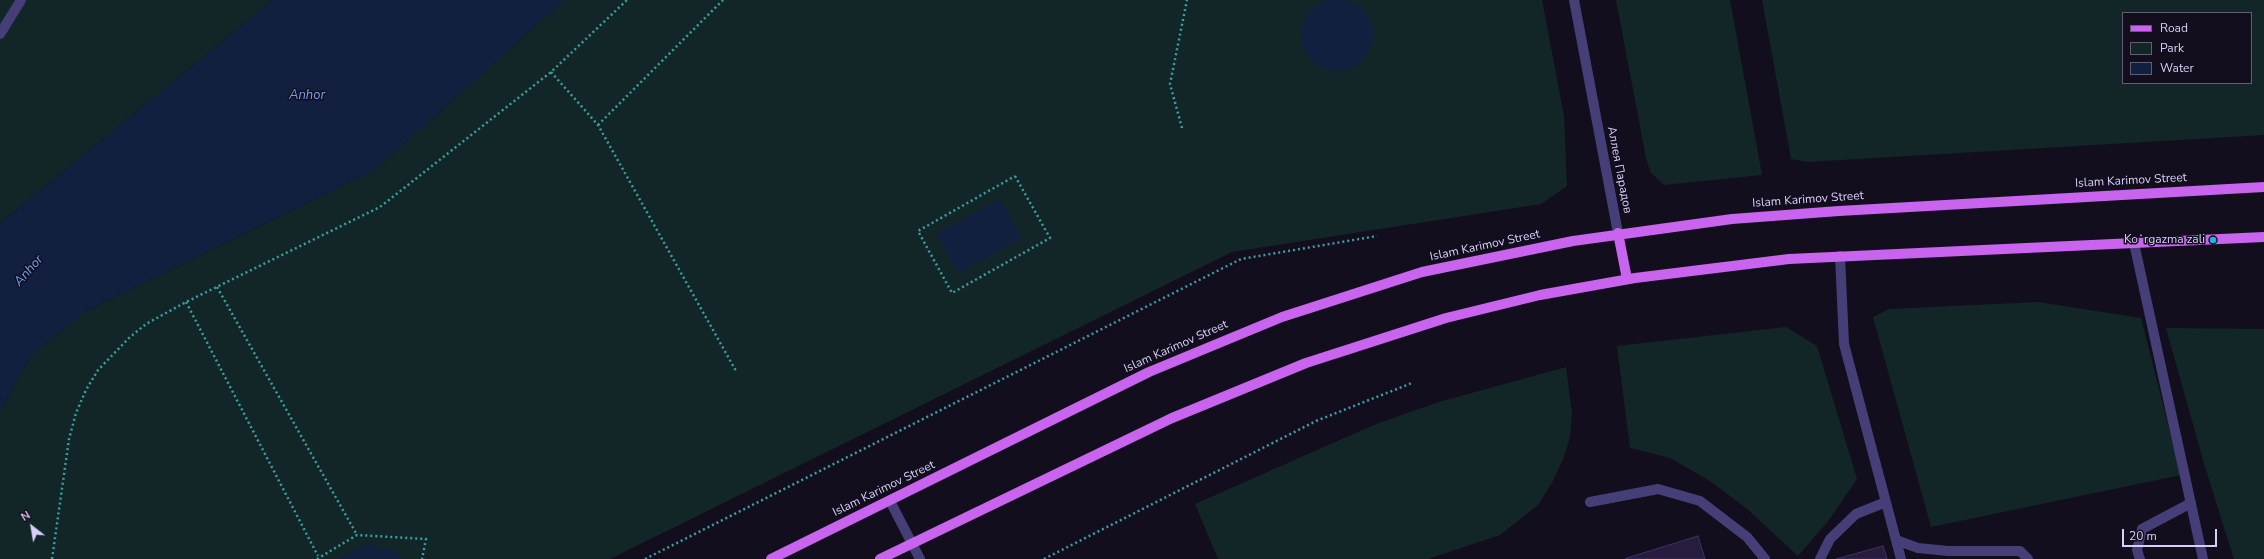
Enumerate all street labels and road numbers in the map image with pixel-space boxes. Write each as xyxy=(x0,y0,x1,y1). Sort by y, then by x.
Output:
street label: Аллея Парадов xyxy=(1604,125,1634,215)
street label: Islam Karimov Street xyxy=(2075,171,2187,191)
street label: Islam Karimov Street xyxy=(1752,189,1864,211)
street label: Islam Karimov Street xyxy=(1429,227,1541,265)
street label: Islam Karimov Street xyxy=(1122,318,1230,376)
street label: Islam Karimov Street xyxy=(831,458,937,520)

